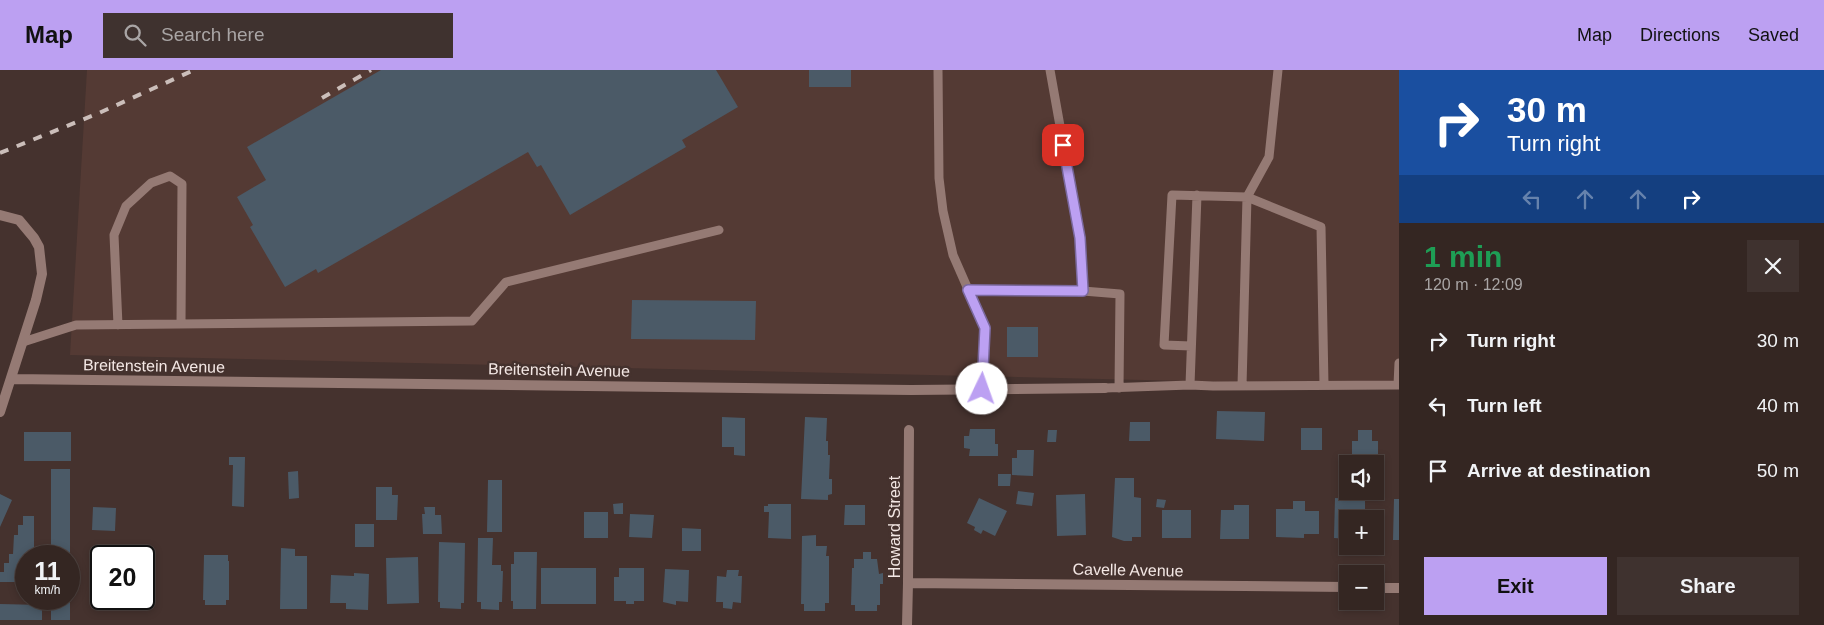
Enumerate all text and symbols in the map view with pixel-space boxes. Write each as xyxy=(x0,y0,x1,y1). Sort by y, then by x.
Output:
search box xyxy=(103,13,453,58)
text: Map xyxy=(25,21,73,48)
icon: search xyxy=(121,21,149,49)
text: Search here xyxy=(161,24,265,45)
text: Map xyxy=(1577,25,1612,45)
text: Directions xyxy=(1640,25,1720,45)
text: Saved xyxy=(1748,25,1799,45)
icon: right xyxy=(1424,90,1489,155)
text: 30 m xyxy=(1507,90,1587,129)
pin xyxy=(1042,124,1084,166)
icon: arrive xyxy=(1049,131,1077,159)
text: Turn right xyxy=(1507,131,1600,156)
icon: left xyxy=(1518,185,1546,213)
icon: ahead xyxy=(1571,185,1599,213)
icon: ahead xyxy=(1624,185,1652,213)
icon: right xyxy=(1677,185,1705,213)
text: 1 min xyxy=(1424,240,1502,273)
button: close xyxy=(1747,240,1799,292)
text: 120 m · 12:09 xyxy=(1424,276,1523,293)
icon: right xyxy=(1424,327,1452,355)
text: Turn right xyxy=(1467,330,1555,351)
text: 30 m xyxy=(1757,330,1799,351)
street label: Breitenstein Avenue xyxy=(83,356,225,376)
street label: Breitenstein Avenue xyxy=(488,360,630,380)
position arrow xyxy=(955,362,1007,414)
icon: left xyxy=(1424,392,1452,420)
text: Turn left xyxy=(1467,395,1542,416)
text: 40 m xyxy=(1757,395,1799,416)
map controls xyxy=(1339,455,1384,610)
button: sound xyxy=(1339,455,1384,500)
icon: arrive xyxy=(1424,457,1452,485)
text: Arrive at destination xyxy=(1467,460,1651,481)
text: 50 m xyxy=(1757,460,1799,481)
street label: Howard Street xyxy=(886,475,903,578)
button: + xyxy=(1339,510,1384,555)
speed limit sign: 20 xyxy=(90,545,155,610)
text: 11 xyxy=(34,557,61,585)
button: Exit xyxy=(1424,557,1607,615)
button: Share xyxy=(1617,557,1799,615)
street label: Cavelle Avenue xyxy=(1072,561,1184,579)
button: − xyxy=(1339,565,1384,610)
text: km/h xyxy=(34,583,61,597)

